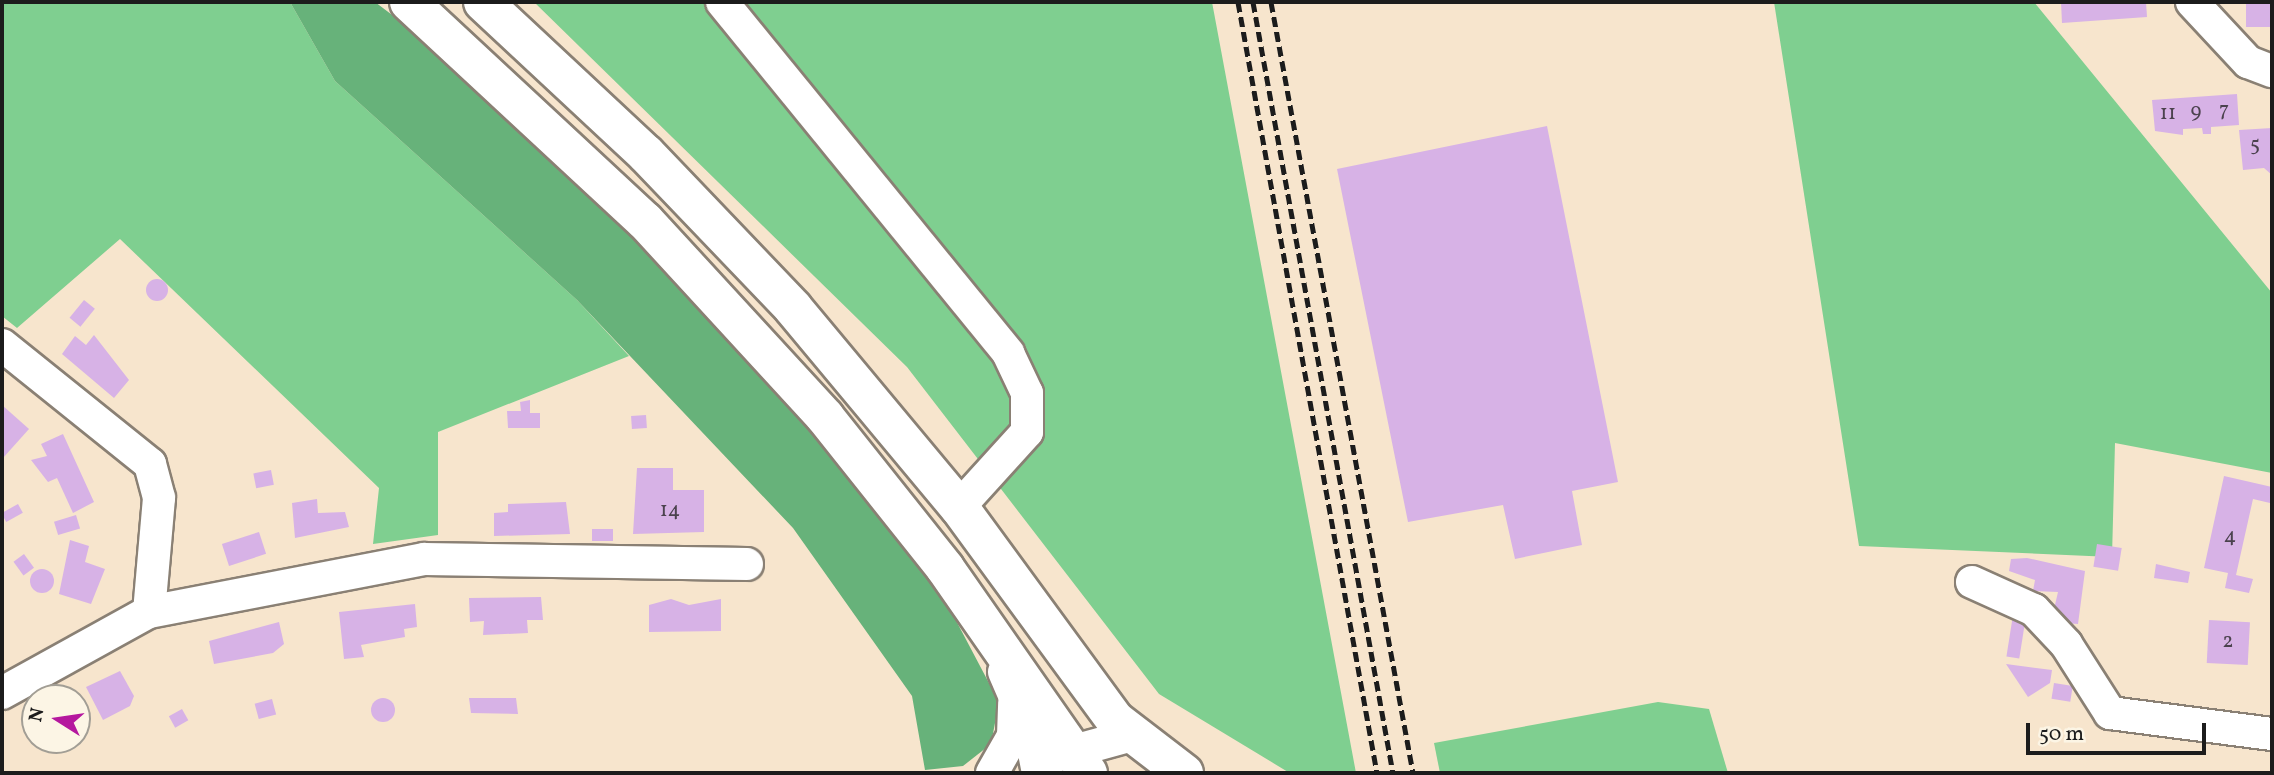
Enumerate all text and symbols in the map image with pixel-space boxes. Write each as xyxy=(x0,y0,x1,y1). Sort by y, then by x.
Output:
house number: 7 xyxy=(2219,98,2229,124)
house number: 9 xyxy=(2191,99,2201,125)
house number: 11 xyxy=(2160,101,2176,127)
house number: 5 xyxy=(2250,132,2260,158)
house number: 14 xyxy=(660,498,680,524)
house number: 4 xyxy=(2224,524,2236,550)
house number: 2 xyxy=(2222,629,2234,655)
north arrow xyxy=(21,684,91,754)
text: N xyxy=(23,706,52,725)
scale bar xyxy=(2029,708,2209,752)
text: 50 m xyxy=(2039,720,2084,749)

